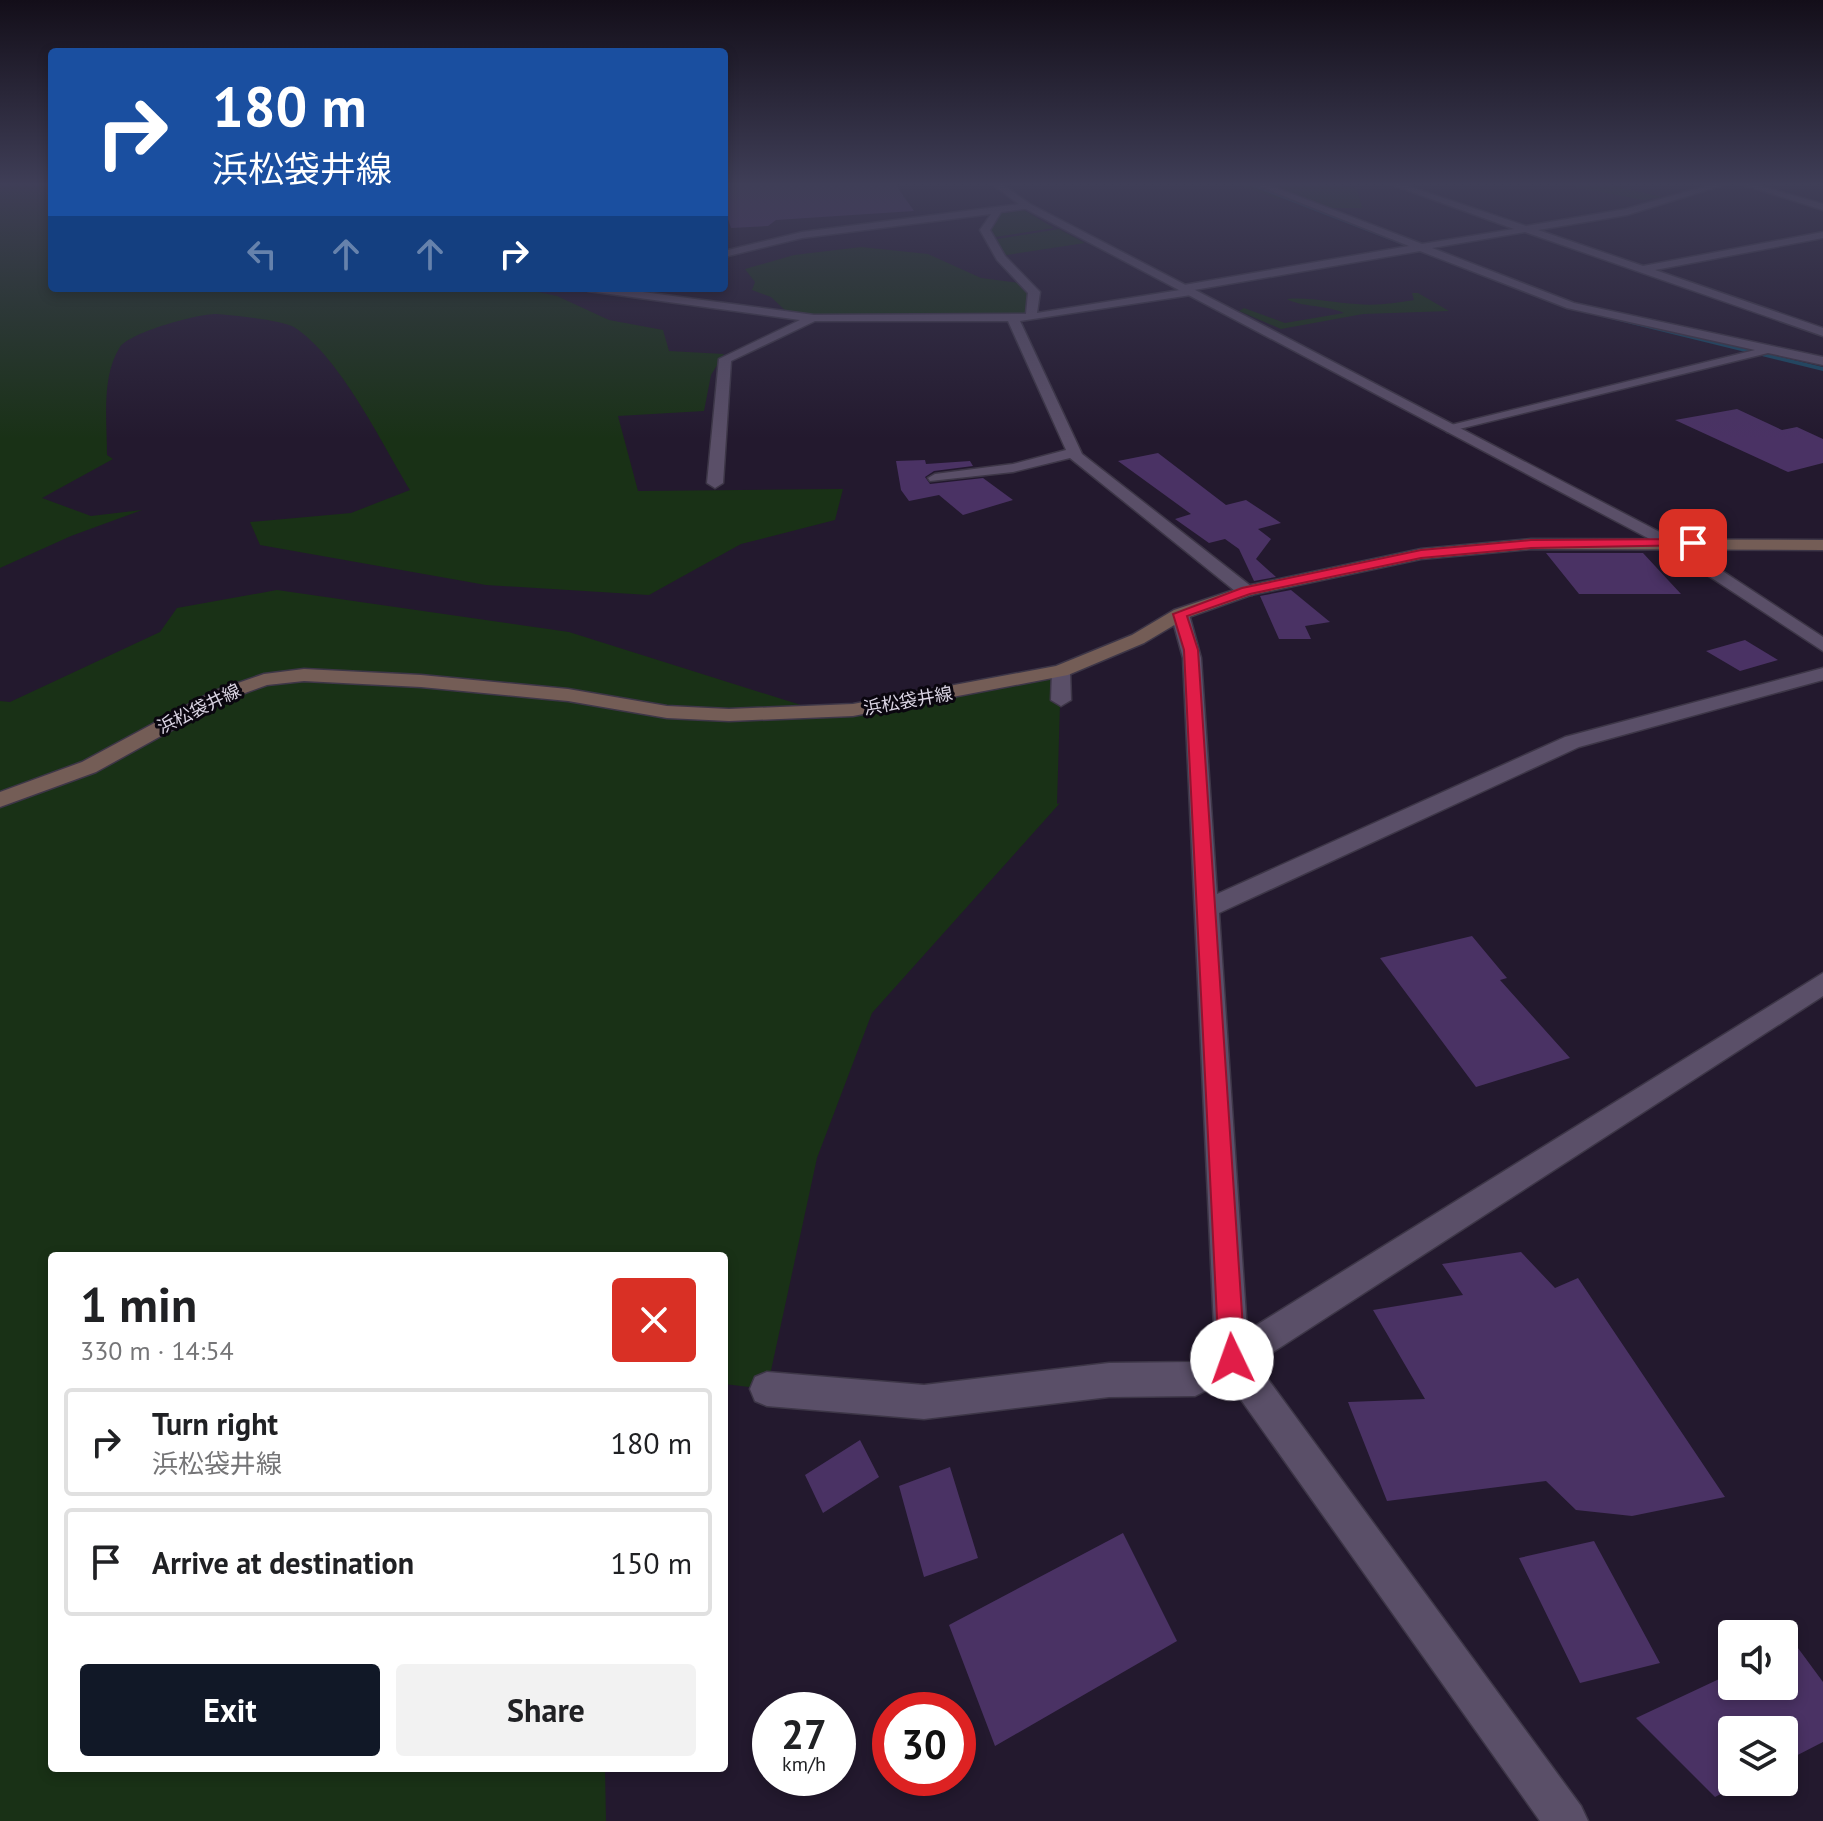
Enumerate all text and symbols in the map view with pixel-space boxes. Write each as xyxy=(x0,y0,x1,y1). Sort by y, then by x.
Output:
text: 180 m xyxy=(212,70,367,142)
icon: right xyxy=(80,80,184,184)
text: 浜松袋井線 xyxy=(212,145,392,192)
icon: left xyxy=(240,232,284,276)
icon: ahead xyxy=(324,232,368,276)
icon: ahead xyxy=(408,232,452,276)
icon: right xyxy=(492,232,536,276)
pin xyxy=(1659,509,1727,577)
icon: arrive xyxy=(1671,521,1715,565)
street label: 浜松袋井線 xyxy=(153,678,244,739)
street label: 浜松袋井線 xyxy=(862,681,954,720)
text: 1 min xyxy=(80,1273,197,1335)
button: close xyxy=(612,1278,696,1362)
position arrow xyxy=(1190,1317,1274,1401)
text: 330 m · 14:54 xyxy=(80,1334,234,1367)
text: Turn right xyxy=(152,1404,278,1443)
icon: right xyxy=(84,1420,128,1464)
text: 180 m xyxy=(611,1423,692,1462)
text: 浜松袋井線 xyxy=(152,1447,282,1480)
icon: arrive xyxy=(84,1540,128,1584)
text: Arrive at destination xyxy=(152,1543,414,1582)
text: 150 m xyxy=(611,1543,692,1582)
map controls xyxy=(1718,1620,1798,1796)
button: sound xyxy=(1718,1620,1798,1700)
button: Exit xyxy=(80,1664,380,1756)
button: Share xyxy=(396,1664,696,1756)
speed limit sign: 30 xyxy=(872,1692,976,1796)
text: 27 xyxy=(781,1708,827,1760)
button: layers xyxy=(1718,1716,1798,1796)
text: km/h xyxy=(782,1751,826,1777)

